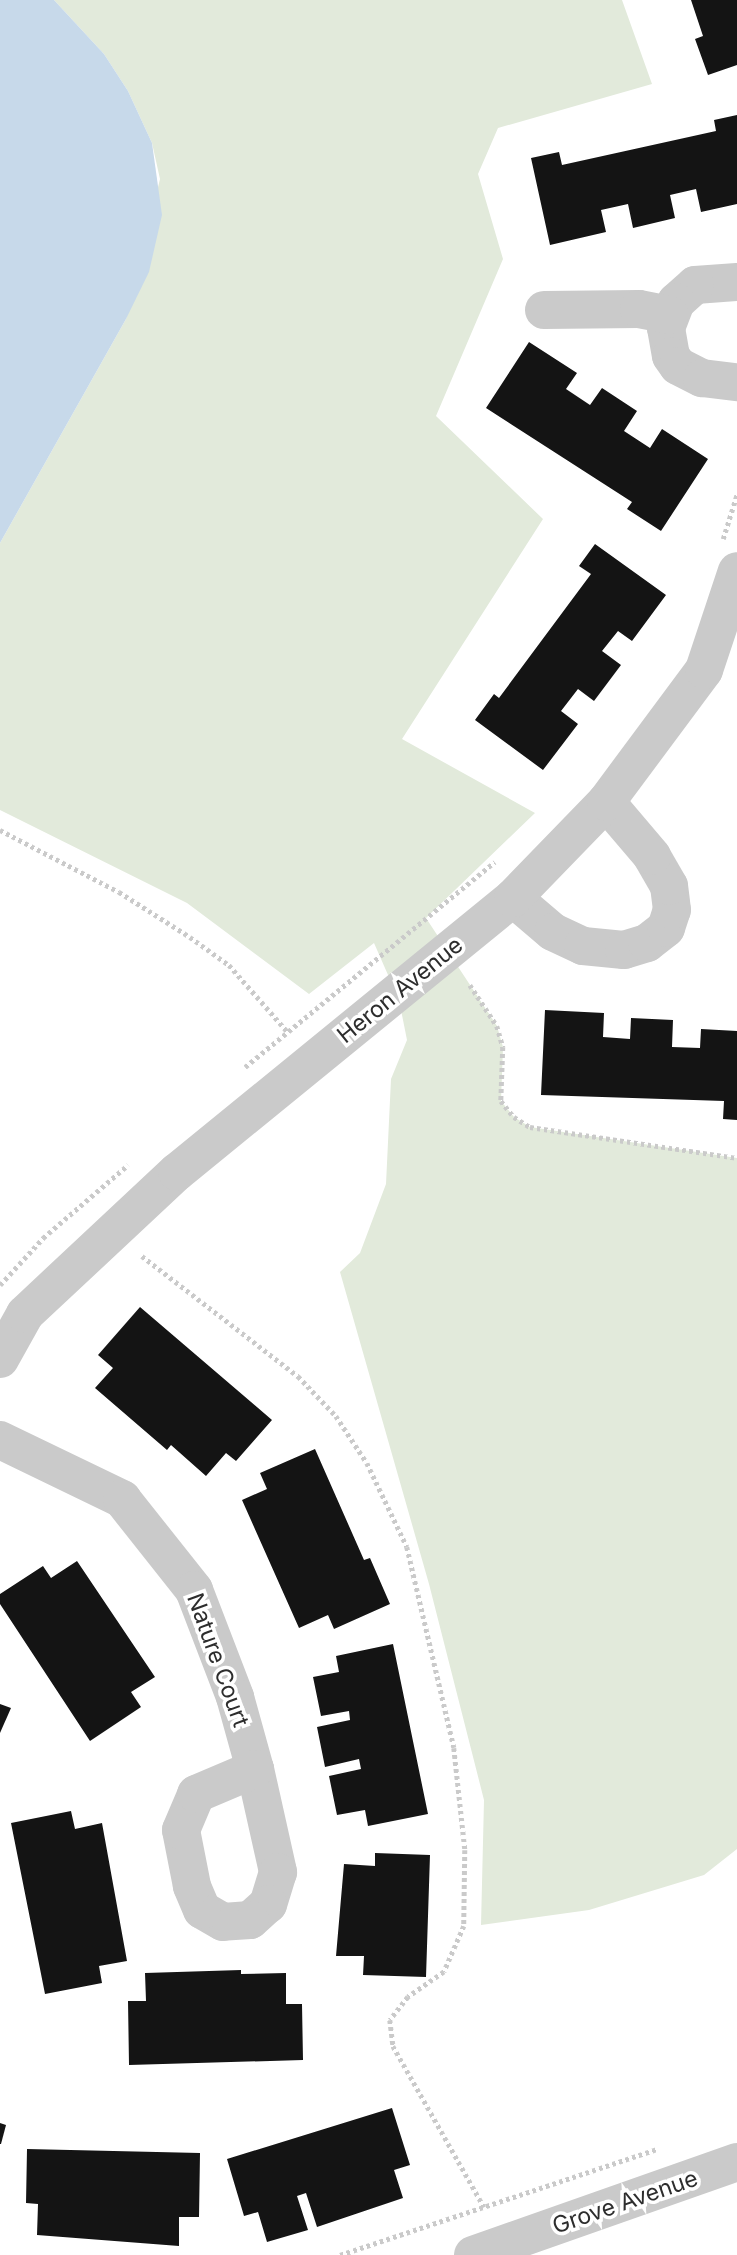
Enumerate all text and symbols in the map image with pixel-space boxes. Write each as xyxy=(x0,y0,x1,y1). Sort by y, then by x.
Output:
street label: Heron Avenue xyxy=(332,931,468,1049)
street label: Nature Court xyxy=(181,1589,255,1731)
street label: Grove Avenue xyxy=(549,2164,701,2240)

